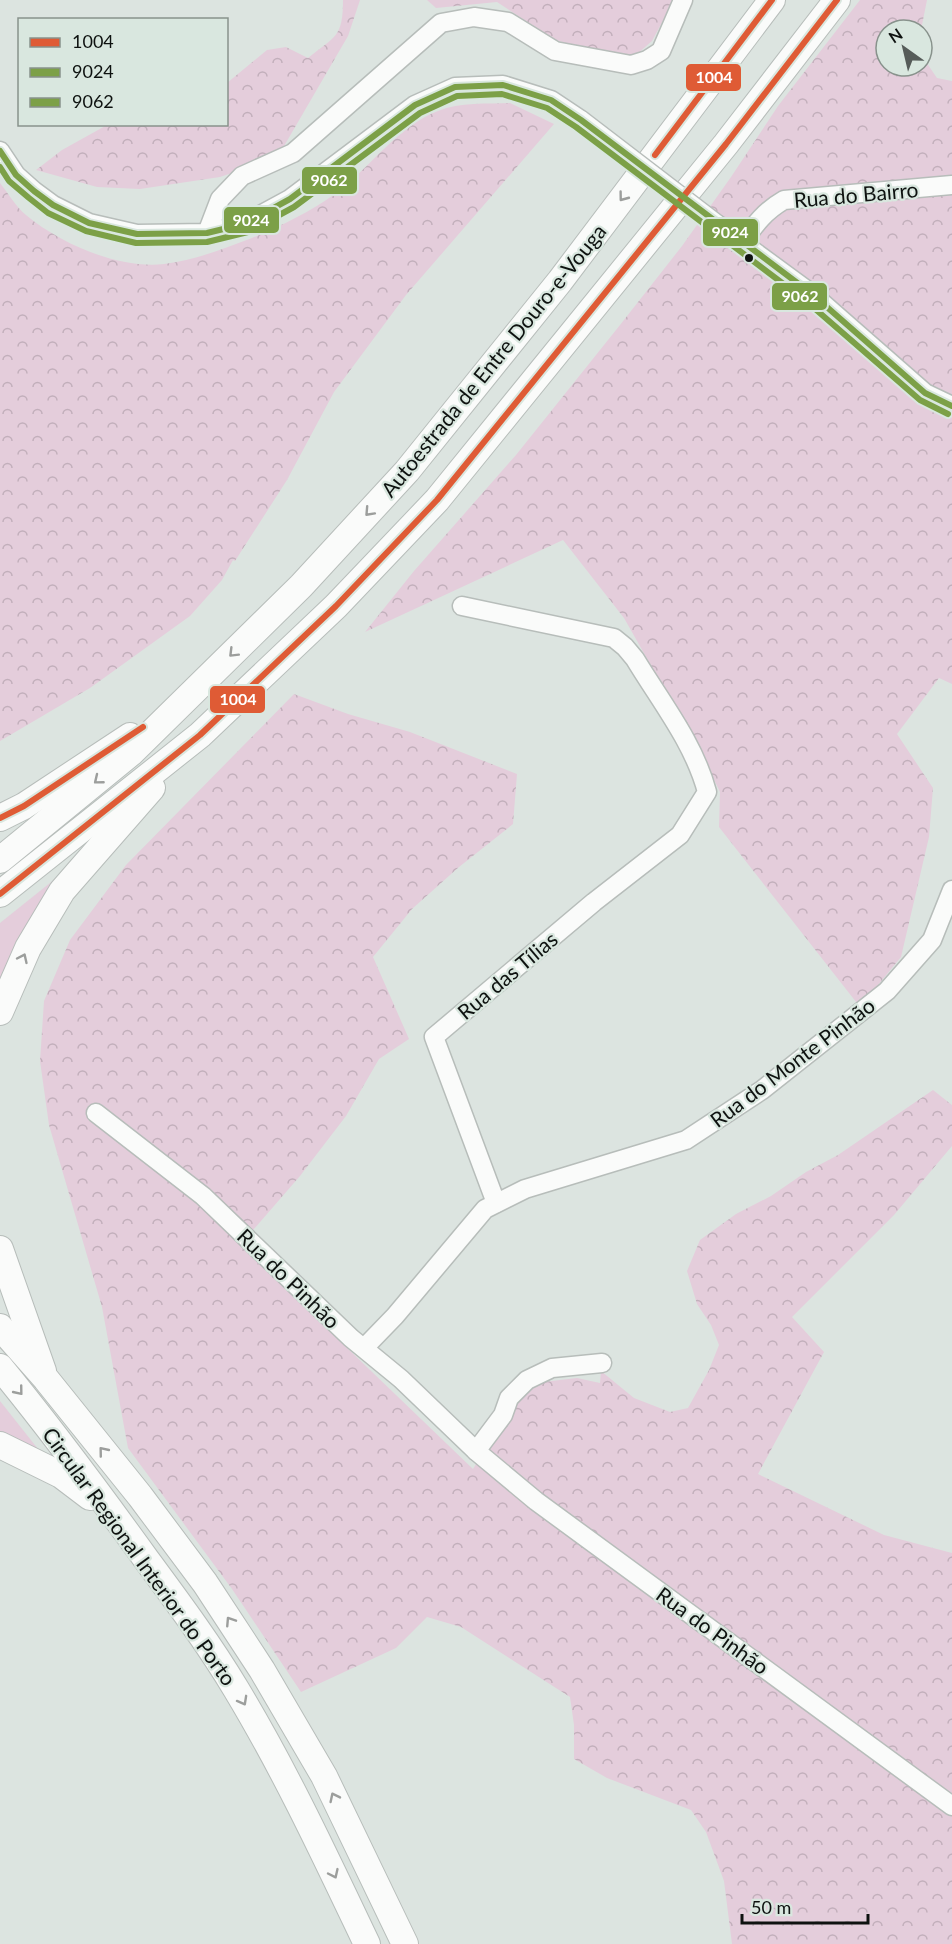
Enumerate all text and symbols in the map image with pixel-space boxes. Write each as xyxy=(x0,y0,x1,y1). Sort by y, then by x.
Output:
legend xyxy=(18,18,228,126)
north arrow xyxy=(874,18,934,78)
text: N xyxy=(885,24,906,46)
text: 1004 xyxy=(72,30,114,52)
text: 9024 xyxy=(72,60,114,82)
line badge: 1004 xyxy=(685,63,742,92)
text: 1004 xyxy=(695,67,733,86)
text: 9062 xyxy=(72,90,114,112)
line badge: 9062 xyxy=(301,166,358,195)
text: 9062 xyxy=(310,170,348,189)
street label: Rua do Bairro xyxy=(793,176,919,212)
one-way arrow xyxy=(619,191,630,202)
line badge: 9024 xyxy=(223,206,280,234)
text: 9024 xyxy=(232,210,270,229)
line badge: 9024 xyxy=(702,218,759,247)
street label: Autoestrada de Entre Douro-e-Vouga xyxy=(375,219,611,501)
text: 9024 xyxy=(711,222,749,241)
unlabelled marker xyxy=(743,252,755,264)
line badge: 9062 xyxy=(771,282,828,311)
text: 9062 xyxy=(781,286,819,305)
one-way arrow xyxy=(365,506,376,516)
one-way arrow xyxy=(230,645,241,656)
line badge: 1004 xyxy=(209,685,266,714)
text: 1004 xyxy=(219,689,257,708)
one-way arrow xyxy=(94,772,105,783)
street label: Rua das Tílias xyxy=(452,926,562,1024)
one-way arrow xyxy=(16,954,28,965)
street label: Rua do Monte Pinhão xyxy=(705,992,879,1132)
street label: Rua do Pinhão xyxy=(233,1223,345,1333)
one-way arrow xyxy=(12,1384,23,1395)
street label: Circular Regional Interior do Porto xyxy=(38,1422,242,1690)
one-way arrow xyxy=(100,1447,111,1458)
street label: Rua do Pinhão xyxy=(652,1581,774,1679)
one-way arrow xyxy=(225,1617,237,1627)
one-way arrow xyxy=(236,1695,247,1706)
one-way arrow xyxy=(330,1792,342,1803)
one-way arrow xyxy=(326,1868,338,1879)
scale bar xyxy=(742,1887,868,1925)
text: 50 m xyxy=(751,1896,791,1918)

